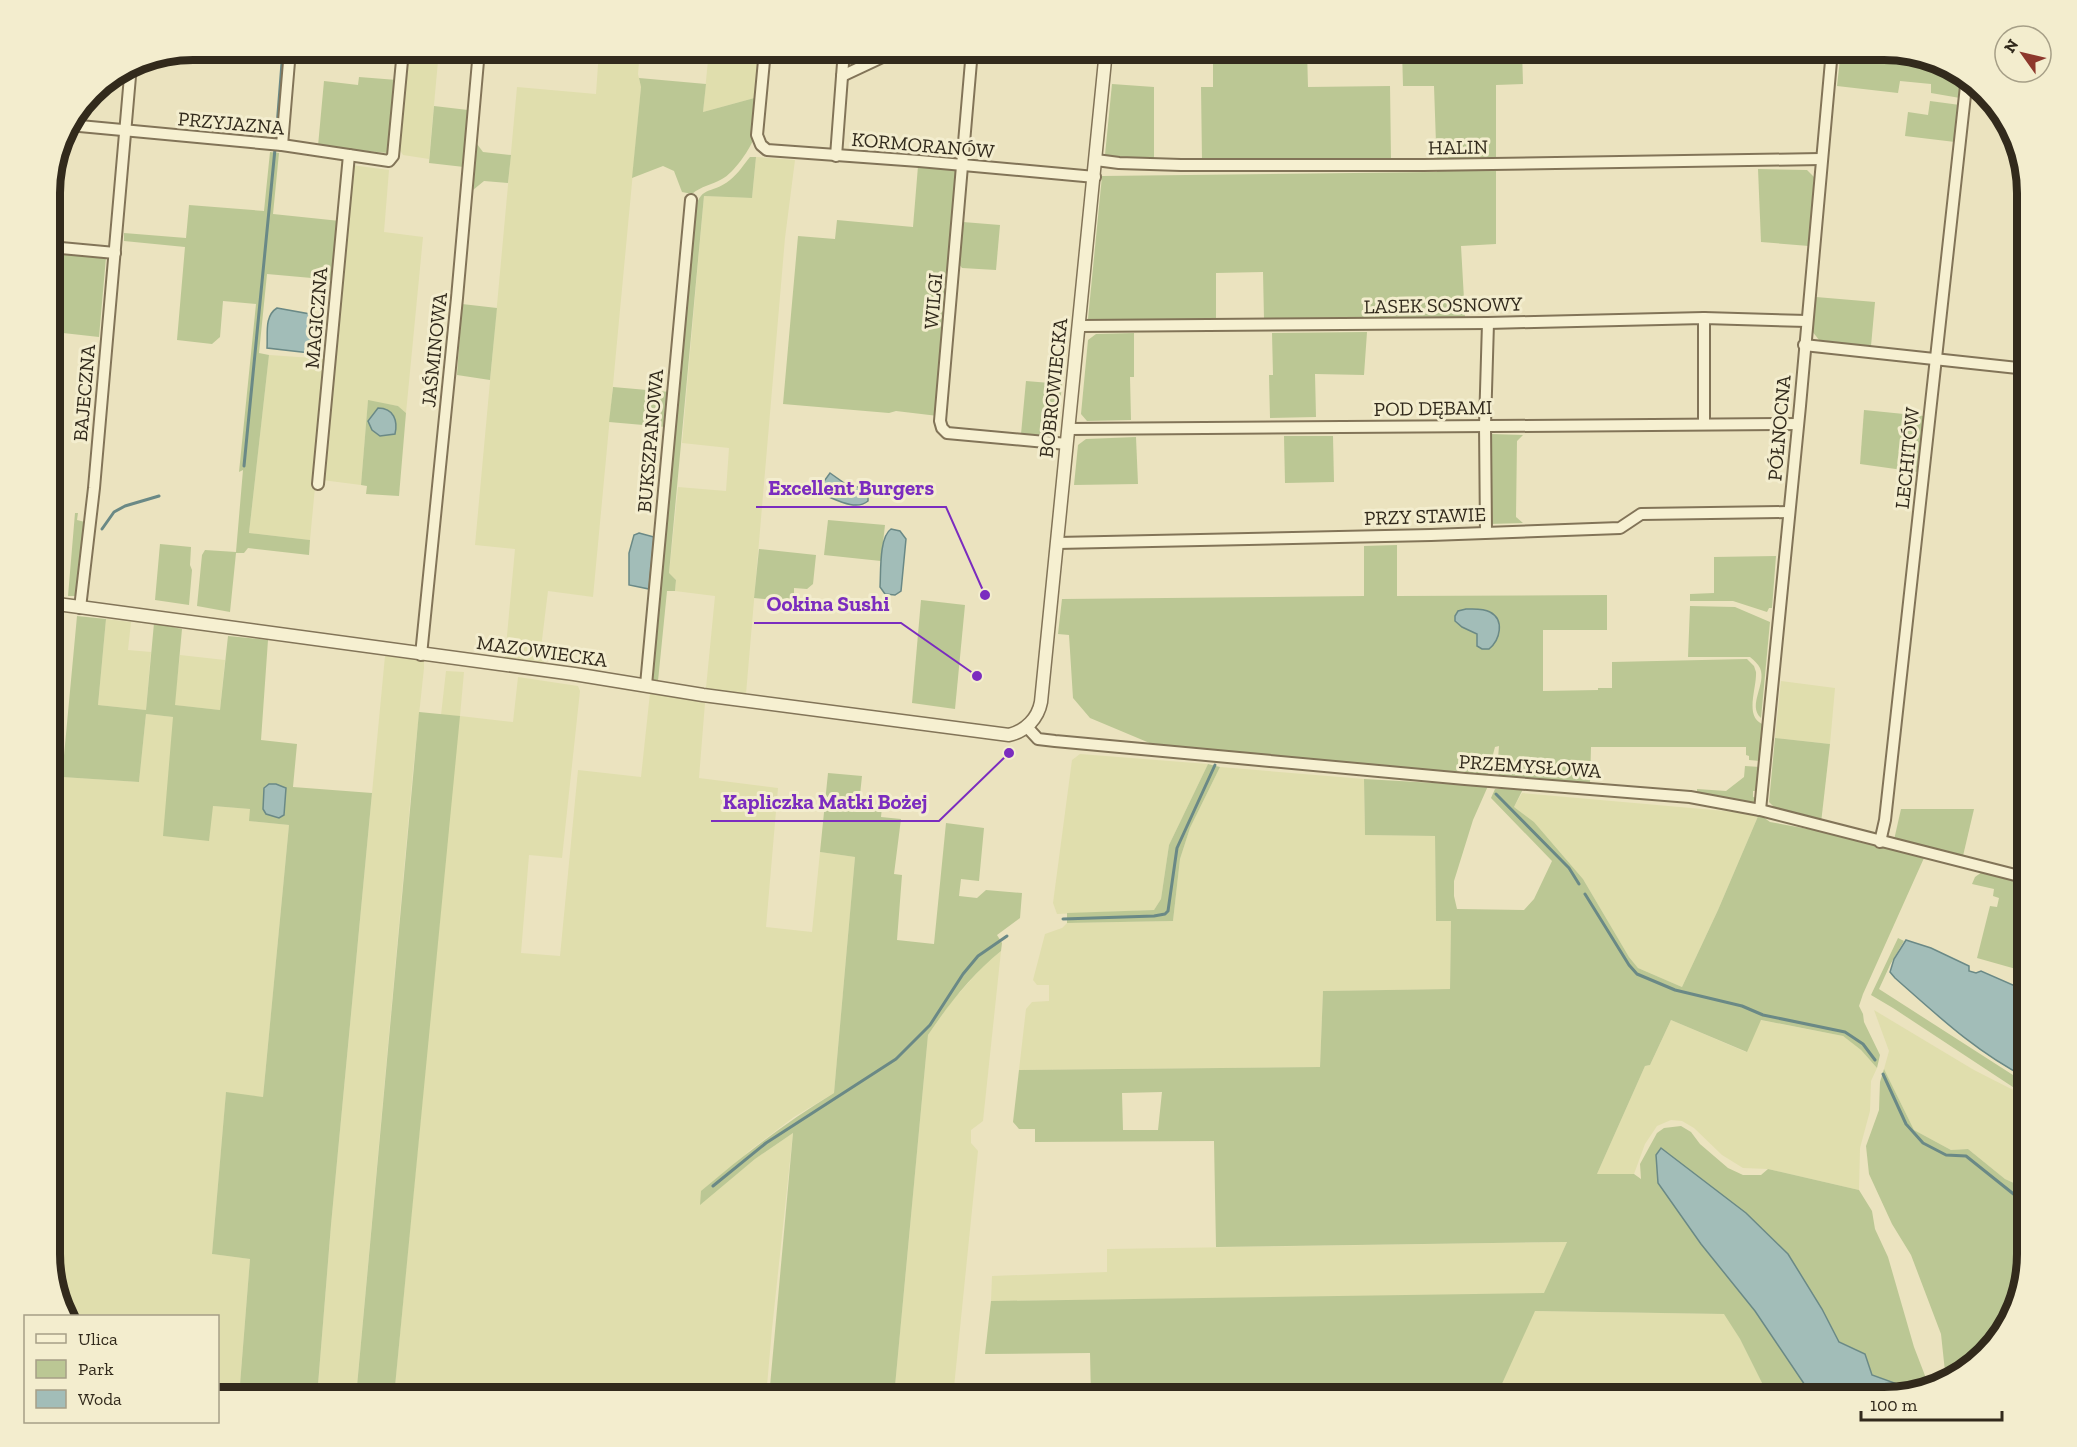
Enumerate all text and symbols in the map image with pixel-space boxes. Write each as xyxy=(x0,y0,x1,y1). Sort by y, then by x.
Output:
north arrow xyxy=(1993,24,2053,84)
text: N xyxy=(2000,36,2022,56)
street label: PRZYJAZNA xyxy=(177,106,286,140)
street label: KORMORANÓW xyxy=(851,127,996,163)
street label: HALIN xyxy=(1428,134,1489,160)
street label: MAGICZNA xyxy=(300,265,332,370)
street label: WILGI xyxy=(919,272,947,330)
street label: JAŚMINOWA xyxy=(416,290,452,409)
street label: LASEK SOSNOWY xyxy=(1363,292,1523,318)
street label: BOBROWIECKA xyxy=(1034,316,1072,459)
street label: BAJECZNA xyxy=(68,342,100,443)
street label: BUKSZPANOWA xyxy=(632,367,668,514)
street label: PÓŁNOCNA xyxy=(1762,373,1796,482)
street label: POD DĘBAMI xyxy=(1373,395,1493,421)
street label: LECHITÓW xyxy=(1890,406,1924,510)
callout: Excellent Burgers xyxy=(756,468,946,507)
text: Excellent Burgers xyxy=(768,475,934,500)
street label: PRZY STAWIE xyxy=(1364,502,1486,530)
callout: Ookina Sushi xyxy=(754,584,901,623)
text: Ookina Sushi xyxy=(767,591,889,616)
street label: MAZOWIECKA xyxy=(475,630,610,672)
street label: PRZEMYSŁOWA xyxy=(1458,749,1603,783)
callout: Kapliczka Matki Bożej xyxy=(711,782,939,821)
text: Kapliczka Matki Bożej xyxy=(723,789,927,814)
legend xyxy=(24,1315,219,1423)
text: Ulica xyxy=(78,1328,118,1350)
text: Park xyxy=(78,1358,114,1380)
scale bar xyxy=(1861,1384,2002,1422)
text: Woda xyxy=(78,1388,122,1410)
text: 100 m xyxy=(1870,1394,1918,1416)

